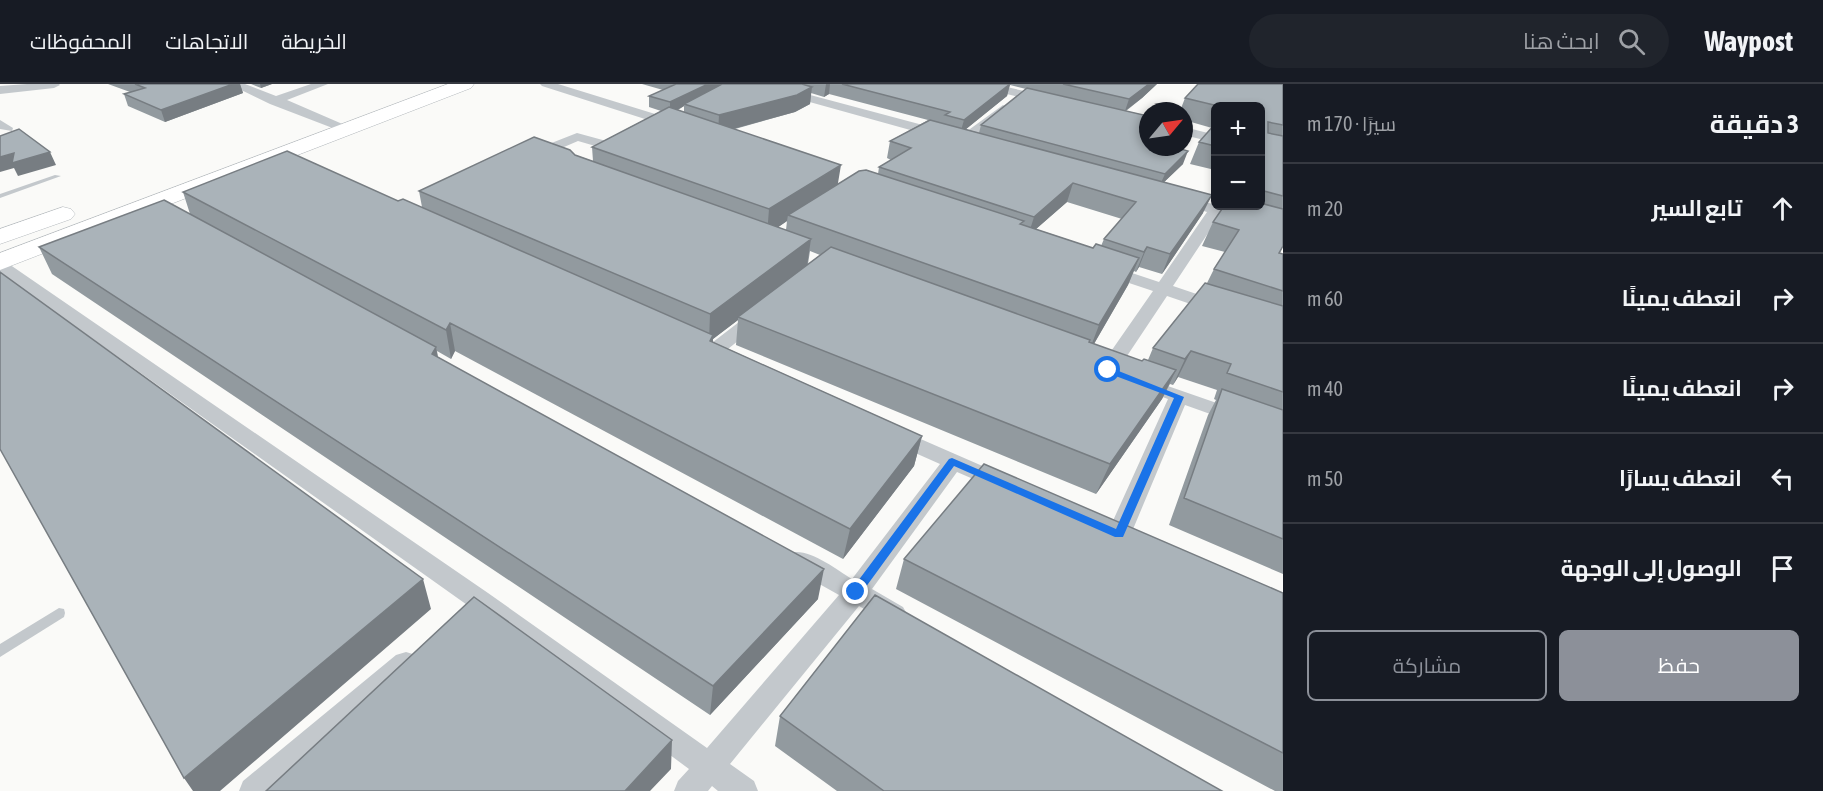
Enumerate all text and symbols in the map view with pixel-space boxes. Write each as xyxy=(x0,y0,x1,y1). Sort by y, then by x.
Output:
search box xyxy=(1249,14,1669,68)
icon: search xyxy=(1615,25,1648,58)
text: Waypost xyxy=(1705,25,1793,57)
text: ابحث هنا xyxy=(1523,28,1600,54)
text: المحفوظات xyxy=(30,29,132,53)
text: الاتجاهات xyxy=(165,29,248,53)
text: الخريطة xyxy=(281,29,347,53)
north arrow xyxy=(1139,102,1193,156)
map controls xyxy=(1211,102,1265,210)
button: + xyxy=(1211,102,1265,156)
text: 3 دقيقة xyxy=(1710,109,1799,139)
text: سيرًا · 170 m xyxy=(1307,112,1396,135)
button: − xyxy=(1211,156,1265,210)
icon: ahead xyxy=(1766,192,1799,225)
text: تابع السير xyxy=(1652,195,1742,221)
text: 20 m xyxy=(1307,197,1343,220)
icon: right xyxy=(1766,282,1799,315)
text: انعطف يمينًا xyxy=(1622,285,1742,311)
text: 60 m xyxy=(1307,287,1343,310)
route start xyxy=(1094,356,1120,382)
icon: right xyxy=(1766,372,1799,405)
text: انعطف يمينًا xyxy=(1622,375,1742,401)
text: 40 m xyxy=(1307,377,1343,400)
icon: left xyxy=(1766,462,1799,495)
text: انعطف يسارًا xyxy=(1619,465,1742,491)
text: 50 m xyxy=(1307,467,1343,490)
icon: arrive xyxy=(1766,552,1799,585)
text: الوصول إلى الوجهة xyxy=(1561,555,1742,581)
route end xyxy=(842,578,868,604)
button: مشاركة xyxy=(1307,630,1547,701)
button: حفظ xyxy=(1559,630,1799,701)

